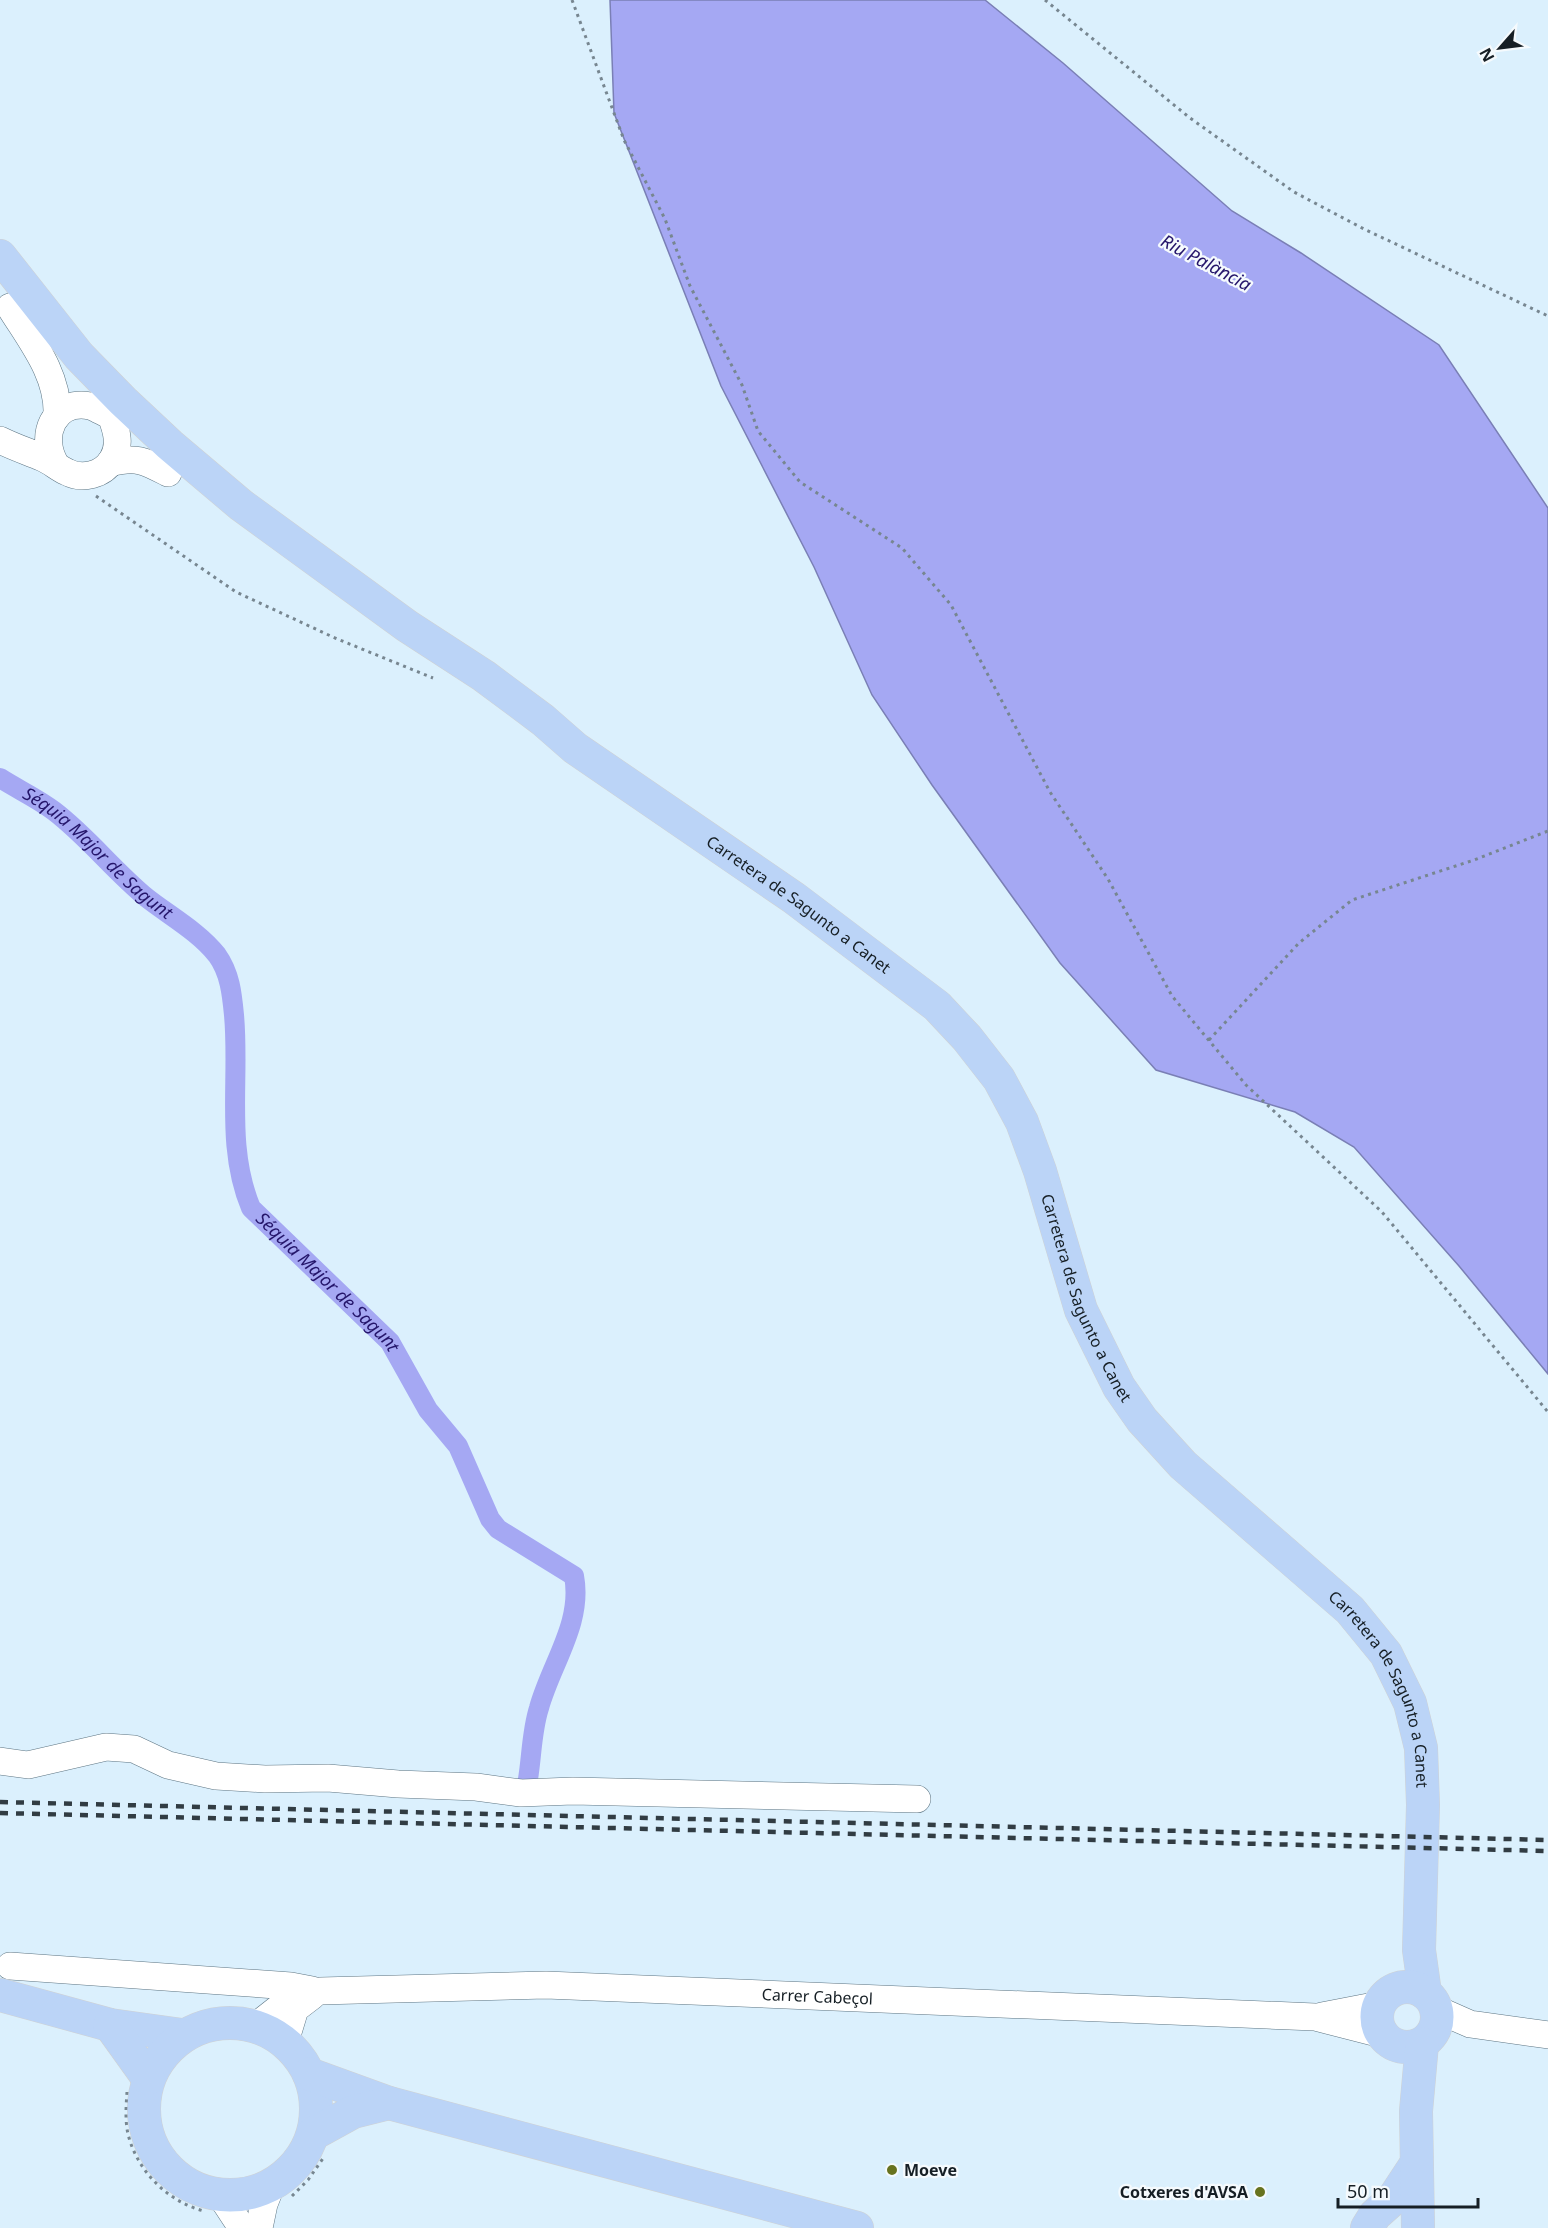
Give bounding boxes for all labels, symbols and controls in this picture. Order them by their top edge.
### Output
north arrow [1470,18,1530,78]
text: N [1474,44,1500,66]
water label: Riu Palància [1157,228,1256,296]
water label: Séquia Major de Sagunt [19,781,179,925]
street label: Carretera de Sagunto a Canet [702,830,896,978]
street label: Carretera de Sagunto a Canet [1036,1191,1137,1406]
water label: Séquia Major de Sagunt [251,1206,406,1356]
street label: Carretera de Sagunto a Canet [1324,1585,1433,1788]
street label: Carrer Cabeçol [761,1983,873,2010]
place label: Moeve [904,2159,957,2181]
marker: Moeve [885,2163,899,2177]
scale bar [1338,2171,1478,2209]
text: 50 m [1347,2179,1389,2203]
place label: Cotxeres d'AVSA [1120,2181,1249,2203]
marker: Cotxeres d'AVSA [1253,2185,1267,2199]

